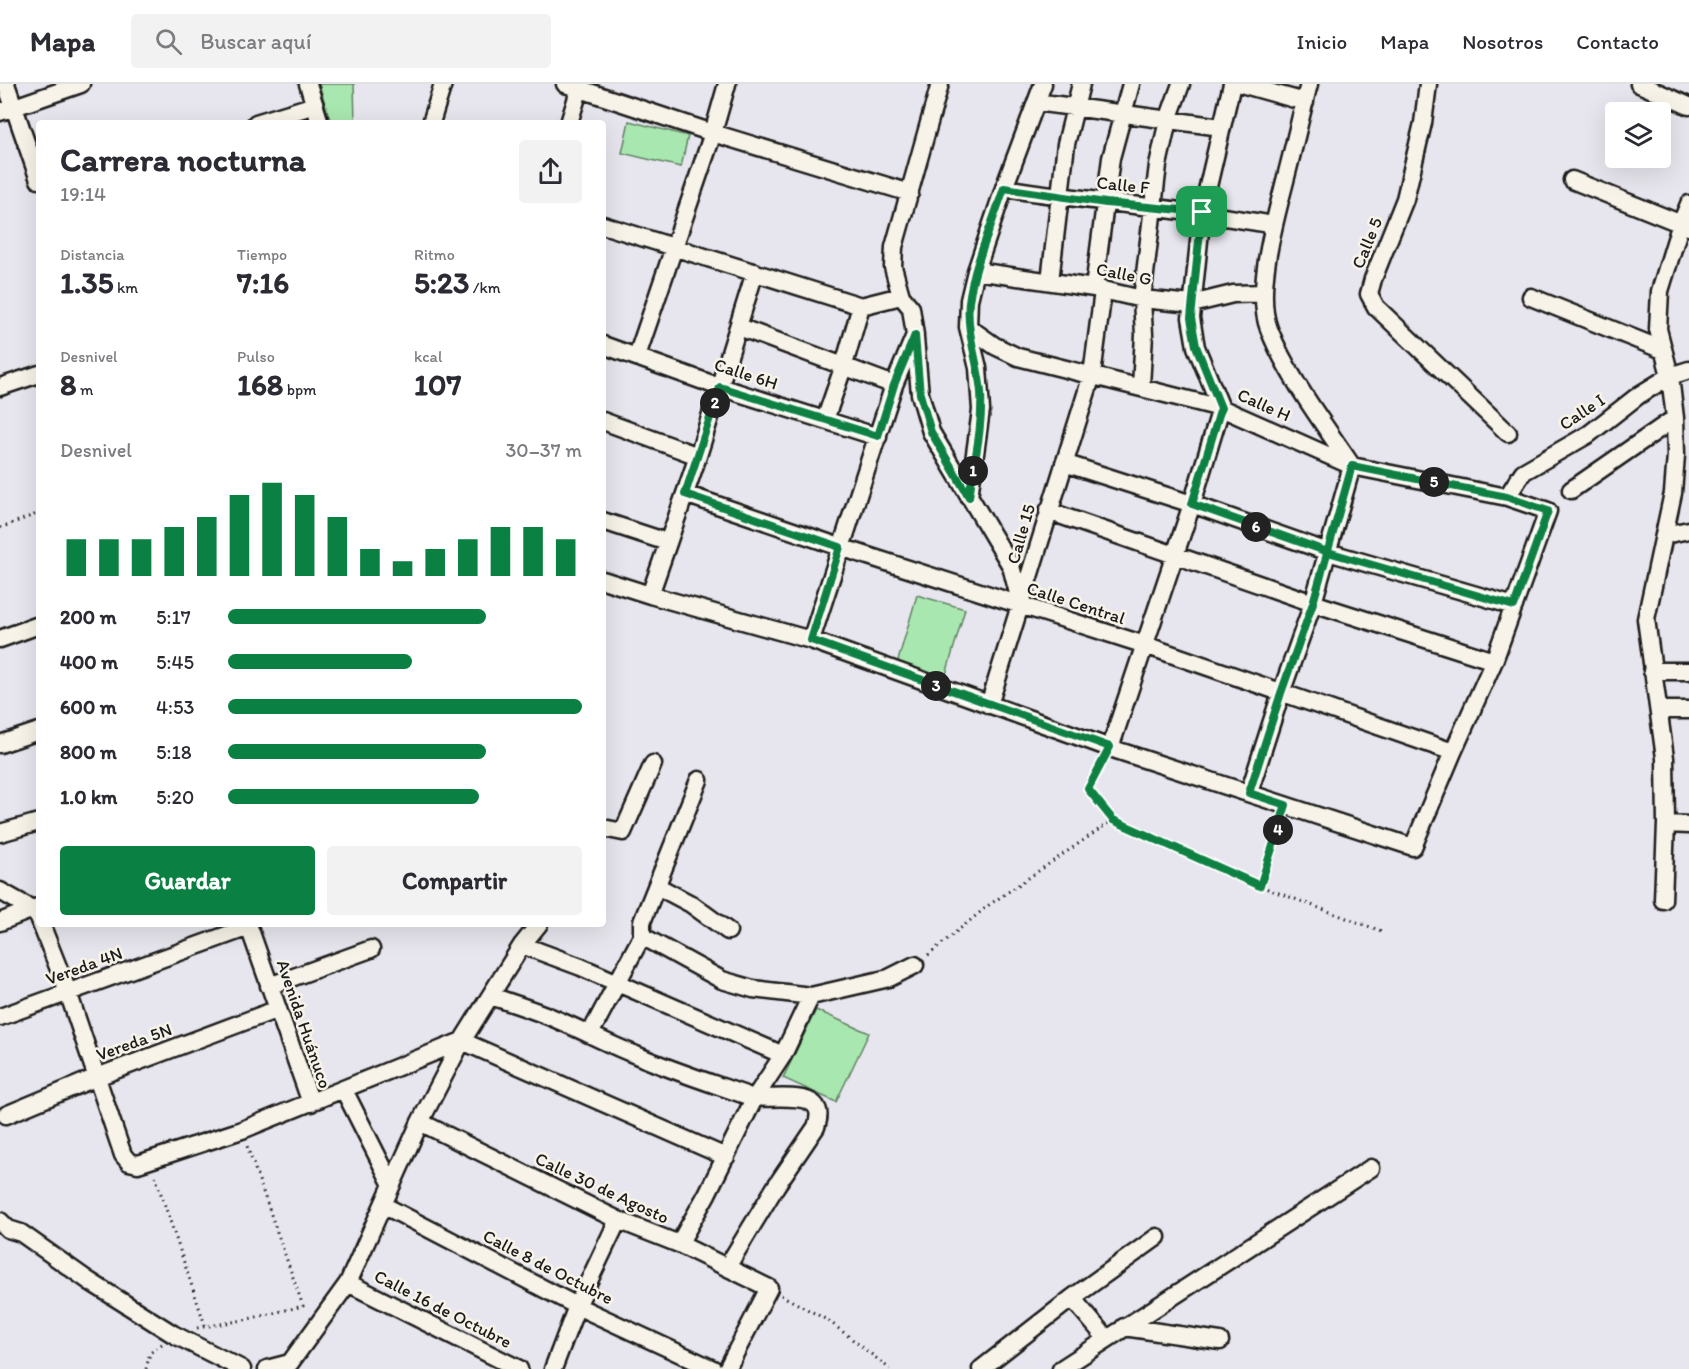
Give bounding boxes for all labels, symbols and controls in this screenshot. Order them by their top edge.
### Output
search box [131,14,551,68]
text: Mapa [30,24,95,58]
icon: search [152,25,185,58]
text: Buscar aquí [200,28,311,55]
text: Inicio [1297,29,1347,54]
text: Mapa [1380,29,1429,54]
text: Nosotros [1462,29,1543,54]
text: Contacto [1576,29,1659,54]
map controls [1605,102,1671,168]
button: layers [1605,102,1671,168]
text: Carrera nocturna [60,140,306,179]
button: share [519,140,582,203]
street label: Calle F [1095,171,1151,199]
text: 19:14 [60,182,106,206]
pin [1176,186,1227,237]
icon: arrive [1185,195,1218,228]
street label: Calle 5 [1347,214,1387,272]
text: Distancia [60,245,125,264]
text: Tiempo [237,245,287,264]
text: Ritmo [414,245,455,264]
street label: Calle G [1094,258,1154,290]
text: 1.35 [60,264,113,301]
text: 7:16 [237,264,289,301]
text: 5:23 [414,264,469,301]
text: km [113,278,138,297]
text: /km [469,278,501,297]
text: Desnivel [60,347,118,366]
text: Pulso [237,347,275,366]
text: kcal [414,347,442,366]
street label: Calle 6H [711,353,781,395]
text: 8 [60,366,76,403]
text: 168 [237,366,283,403]
text: 107 [414,366,461,403]
text: m [76,380,94,399]
text: bpm [283,380,317,399]
street label: Calle H [1234,384,1294,426]
pin: 2 [700,388,730,418]
street label: Calle I [1555,389,1609,435]
text: 2 [711,393,719,412]
text: Desnivel [60,438,132,462]
text: 30–37 m [505,438,582,462]
pin: 1 [958,456,988,486]
text: 1 [969,461,977,480]
pin: 5 [1419,467,1449,497]
text: 5 [1430,472,1438,491]
street label: Calle 15 [1002,501,1040,567]
pin: 6 [1241,512,1271,542]
text: 6 [1252,517,1260,536]
street label: Calle Central [1024,577,1128,629]
text: 200 m [60,605,116,629]
text: 5:17 [156,605,191,629]
text: 400 m [60,650,118,674]
text: 5:45 [156,650,194,674]
pin: 3 [921,671,951,701]
text: 3 [932,676,940,695]
text: 600 m [60,695,117,719]
text: 4:53 [156,695,194,719]
text: 800 m [60,740,117,764]
text: 5:18 [156,740,192,764]
text: 1.0 km [60,785,117,809]
text: 5:20 [156,785,194,809]
pin: 4 [1263,815,1293,845]
text: 4 [1273,820,1283,839]
button: Guardar [60,846,315,915]
button: Compartir [327,846,582,915]
street label: Vereda 4N [43,942,125,990]
street label: Avenida Huánuco [272,957,336,1091]
street label: Vereda 5N [93,1018,175,1066]
street label: Calle 30 de Agosto [532,1147,672,1229]
street label: Calle 8 de Octubre [479,1225,617,1309]
street label: Calle 16 de Octubre [371,1265,515,1353]

